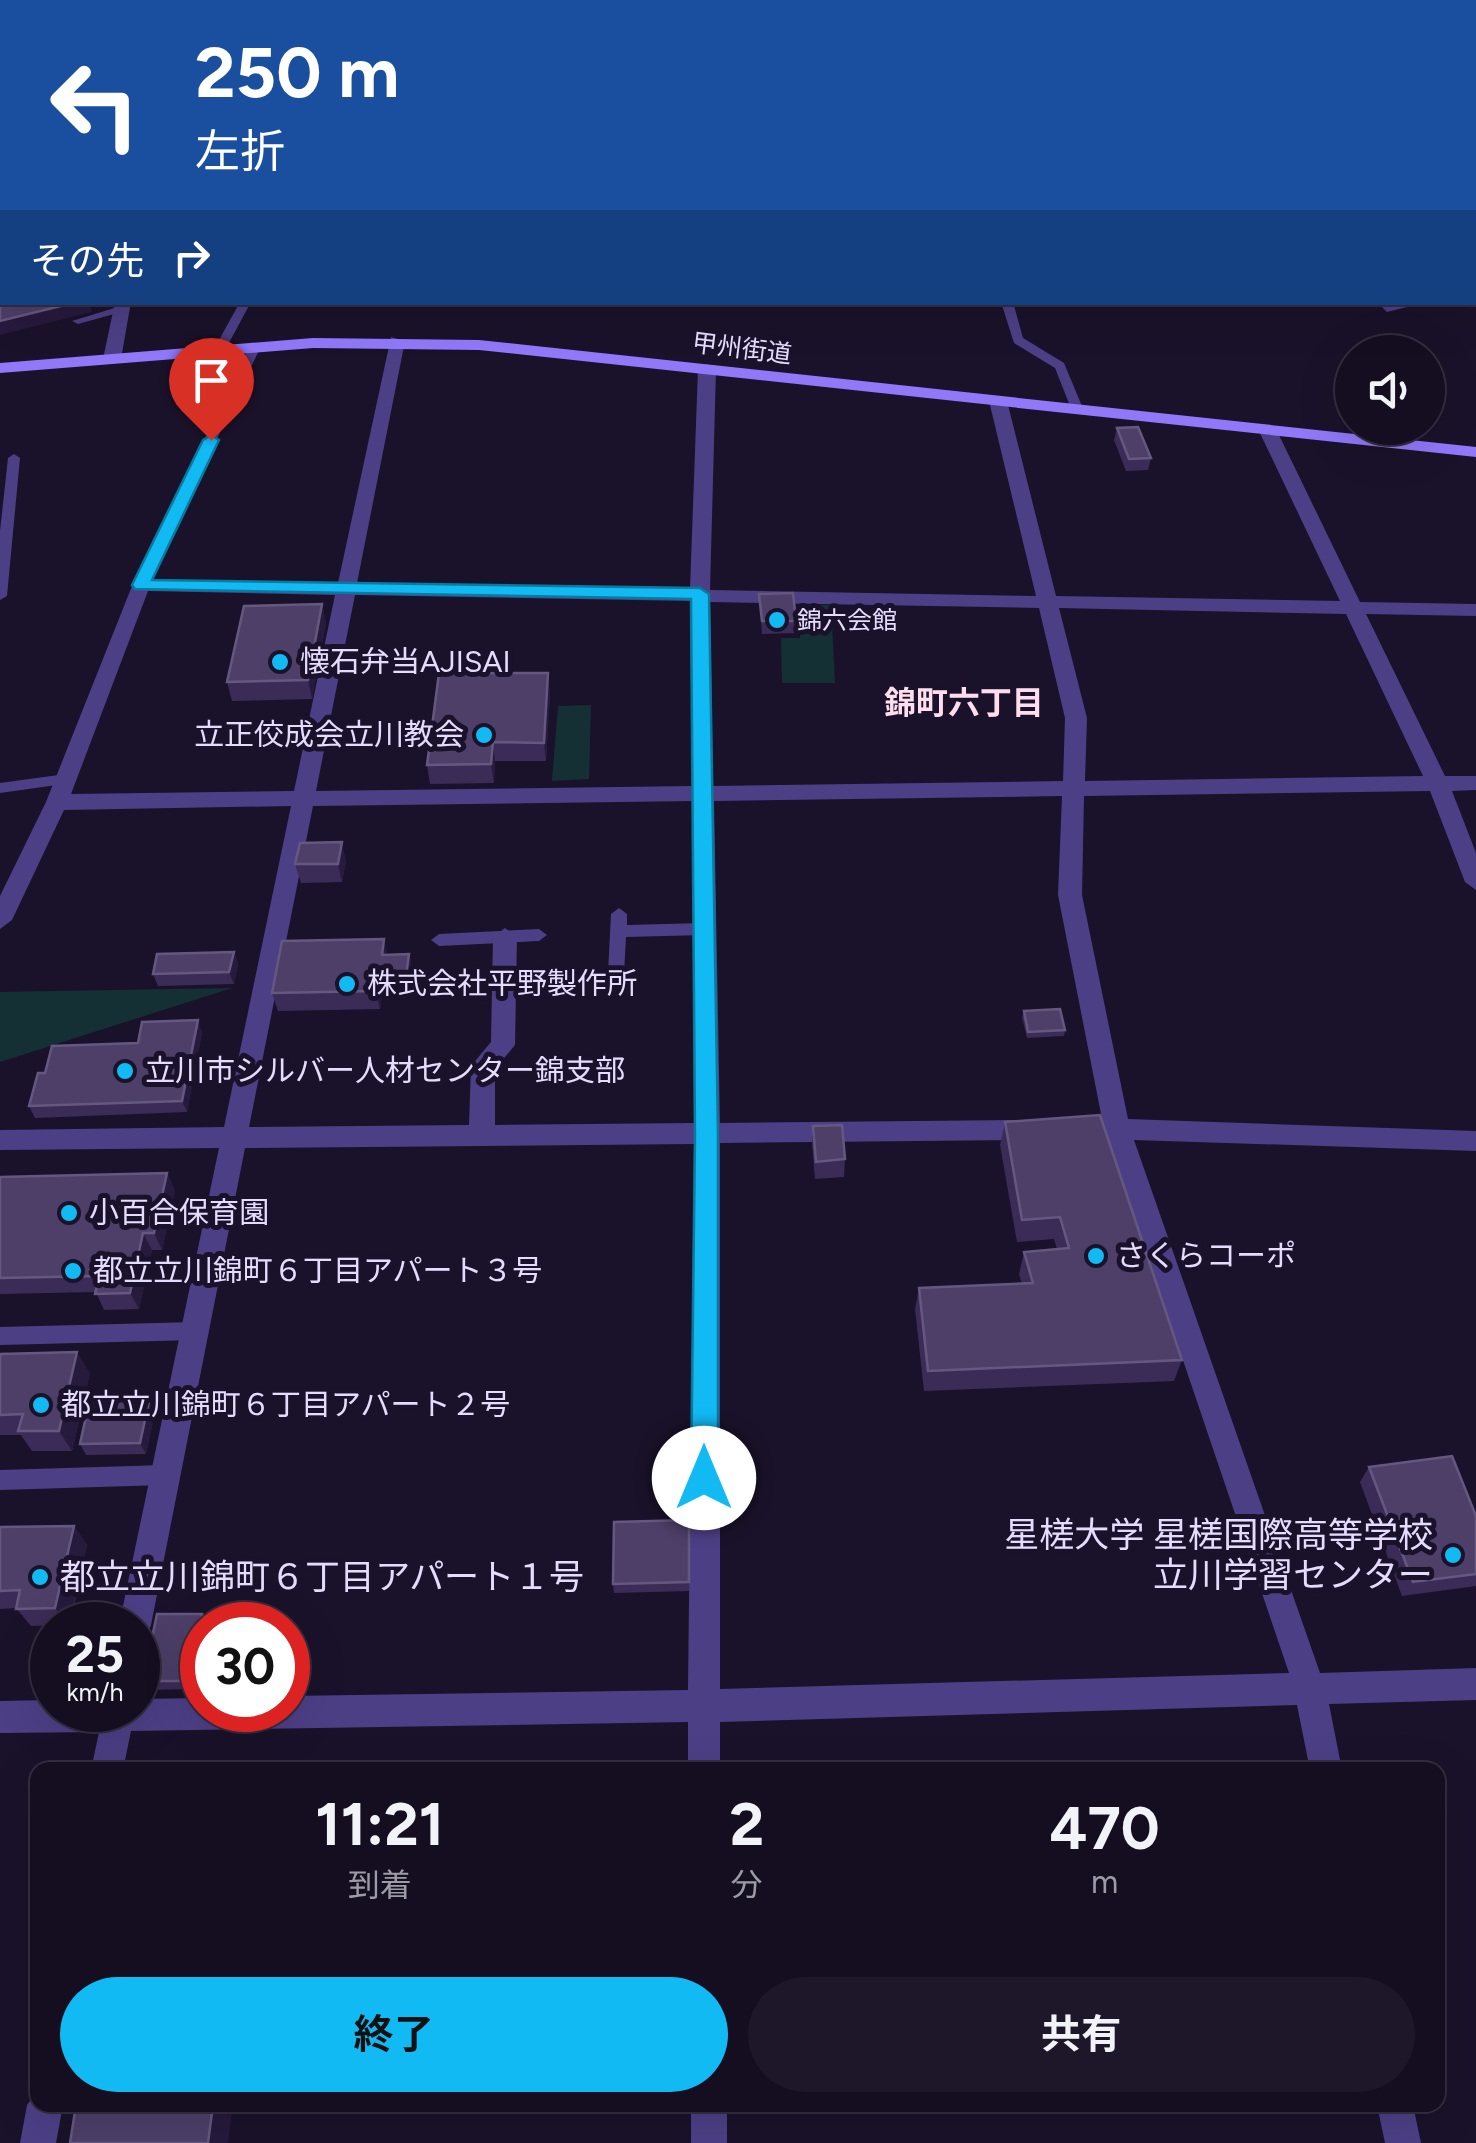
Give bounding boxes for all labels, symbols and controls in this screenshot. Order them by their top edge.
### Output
text: 250 m [195,30,399,115]
icon: left [30,40,160,170]
text: 左折 [195,124,285,178]
icon: right [164,230,219,285]
text: その先 [30,238,144,284]
street label: 甲州街道 [691,327,793,369]
map controls [1335,335,1445,445]
button: sound [1335,335,1445,445]
pin [169,338,254,441]
icon: arrive [184,353,239,408]
place label: 錦六会館 [797,605,897,635]
marker: 錦六会館 [766,609,788,631]
place label: 懐石弁当AJISAI [300,643,511,680]
marker: 懐石弁当AJISAI [269,651,291,673]
district label: 錦町六丁目 [884,684,1044,722]
place label: 立正佼成会立川教会 [194,716,464,753]
marker: 立正佼成会立川教会 [473,724,495,746]
place label: 株式会社平野製作所 [367,965,637,1002]
marker: 株式会社平野製作所 [336,973,358,995]
place label: 立川市シルバー人材センター錦支部 [145,1052,625,1089]
marker: 立川市シルバー人材センター錦支部 [114,1060,136,1082]
place label: 小百合保育園 [89,1194,269,1231]
marker: 小百合保育園 [58,1202,80,1224]
place label: さくらコーポ [1116,1237,1296,1274]
marker: さくらコーポ [1085,1245,1107,1267]
place label: 都立立川錦町６丁目アパート３号 [93,1252,542,1289]
marker: 都立立川錦町６丁目アパート３号 [62,1260,84,1282]
place label: 都立立川錦町６丁目アパート２号 [61,1386,510,1423]
marker: 都立立川錦町６丁目アパート２号 [30,1394,52,1416]
position arrow [652,1426,756,1530]
place label: 星槎大学 星槎国際高等学校 立川学習センター [1004,1514,1433,1596]
marker: 星槎大学 星槎国際高等学校 立川学習センター [1442,1544,1464,1566]
place label: 都立立川錦町６丁目アパート１号 [60,1556,584,1598]
marker: 都立立川錦町６丁目アパート１号 [29,1566,51,1588]
speed limit sign: 30 [180,1602,310,1732]
text: 25 [66,1624,124,1685]
text: km/h [66,1677,124,1707]
text: 11:21 [315,1788,444,1860]
text: 2 [729,1788,764,1860]
text: 470 [1049,1792,1160,1864]
text: m [1091,1863,1118,1901]
text: 到着 [348,1866,412,1904]
text: 分 [731,1866,763,1904]
button: 終了 [60,1977,728,2092]
button: 共有 [748,1977,1415,2092]

